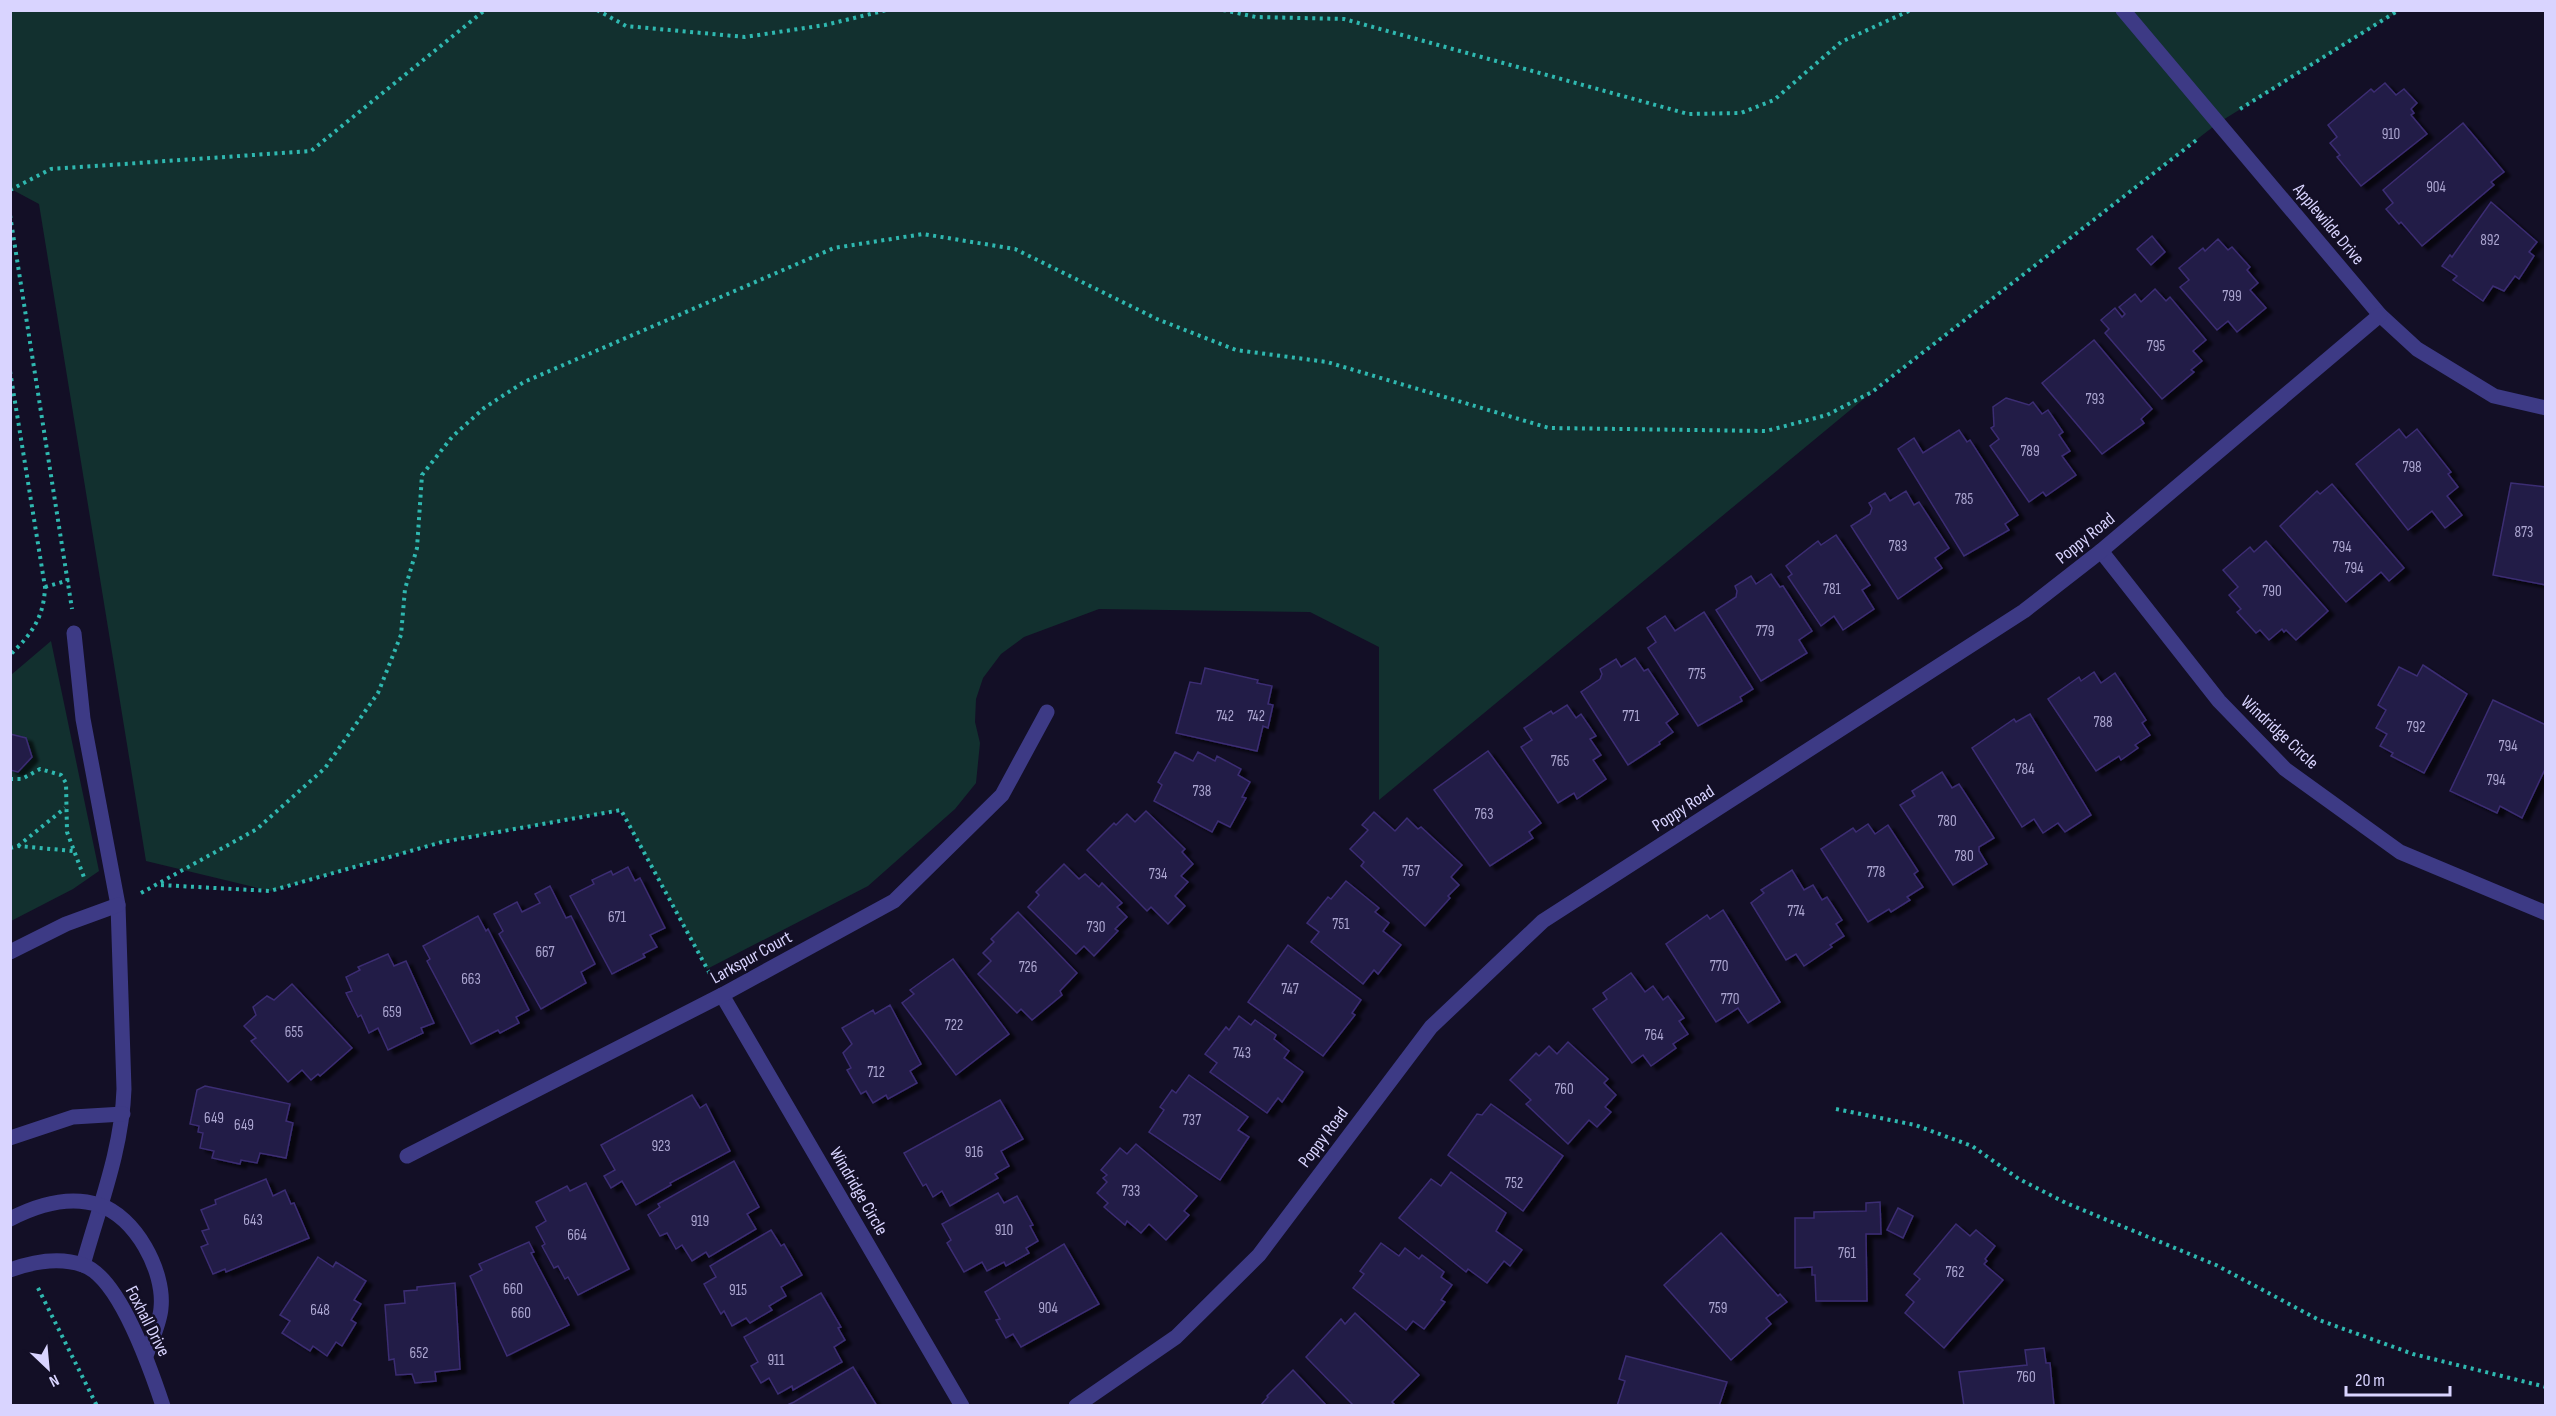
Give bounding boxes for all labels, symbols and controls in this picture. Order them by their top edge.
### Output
house number: 910 [2382,125,2400,144]
house number: 904 [2426,178,2446,197]
street label: Applewilde Drive [2288,179,2369,269]
house number: 892 [2480,231,2500,250]
house number: 799 [2222,287,2242,306]
house number: 795 [2147,337,2165,356]
house number: 793 [2086,390,2104,409]
house number: 789 [2020,442,2040,461]
house number: 798 [2402,458,2422,477]
house number: 785 [1955,490,1973,509]
street label: Poppy Road [2052,508,2119,568]
house number: 873 [2515,523,2533,542]
house number: 783 [1889,537,1907,556]
house number: 794 [2333,538,2351,557]
house number: 794 [2345,559,2363,578]
house number: 781 [1823,580,1842,599]
house number: 790 [2262,582,2282,601]
house number: 779 [1756,622,1774,641]
house number: 775 [1688,665,1706,684]
street label: Windridge Circle [2237,691,2323,774]
house number: 742 [1216,707,1234,726]
house number: 742 [1247,707,1265,726]
house number: 771 [1622,707,1640,726]
house number: 788 [2093,713,2113,732]
house number: 792 [2407,718,2425,737]
house number: 794 [2499,737,2517,756]
house number: 765 [1551,752,1569,771]
house number: 784 [2015,760,2035,779]
house number: 794 [2487,771,2505,790]
street label: Poppy Road [1648,781,1718,836]
house number: 738 [1193,782,1211,801]
house number: 763 [1475,805,1493,824]
house number: 780 [1937,812,1957,831]
house number: 780 [1954,847,1974,866]
house number: 757 [1402,862,1420,881]
house number: 778 [1867,863,1885,882]
house number: 734 [1149,865,1167,884]
house number: 774 [1787,902,1805,921]
house number: 671 [608,908,627,927]
house number: 751 [1332,915,1350,934]
house number: 730 [1087,918,1106,937]
street label: Larkspur Court [707,926,796,988]
house number: 667 [535,943,555,962]
house number: 770 [1710,957,1728,976]
house number: 726 [1019,958,1037,977]
house number: 663 [461,970,481,989]
house number: 747 [1281,980,1299,999]
house number: 770 [1721,990,1739,1009]
house number: 659 [382,1003,402,1022]
house number: 722 [945,1016,963,1035]
house number: 655 [285,1023,303,1042]
house number: 764 [1644,1026,1664,1045]
house number: 743 [1233,1044,1251,1063]
house number: 712 [867,1063,885,1082]
house number: 760 [1554,1080,1574,1099]
street label: Poppy Road [1294,1103,1353,1171]
house number: 649 [204,1109,224,1128]
house number: 737 [1183,1111,1201,1130]
house number: 649 [234,1116,254,1135]
house number: 923 [651,1137,671,1156]
street label: Windridge Circle [825,1143,892,1239]
house number: 916 [965,1143,983,1162]
house number: 752 [1505,1174,1523,1193]
house number: 733 [1122,1182,1140,1201]
house number: 643 [243,1211,263,1230]
house number: 919 [691,1212,709,1231]
house number: 910 [995,1221,1013,1240]
house number: 664 [567,1226,587,1245]
house number: 761 [1838,1244,1857,1263]
house number: 762 [1946,1263,1964,1282]
house number: 660 [503,1280,523,1299]
house number: 915 [729,1281,747,1300]
street label: Foxhall Drive [121,1282,174,1360]
house number: 904 [1038,1299,1058,1318]
house number: 759 [1709,1299,1727,1318]
house number: 648 [310,1301,330,1320]
house number: 660 [511,1304,531,1323]
north arrow [18,1338,78,1398]
house number: 652 [410,1344,428,1363]
house number: 911 [767,1351,785,1370]
scale bar [2346,1359,2450,1397]
house number: 760 [2016,1368,2036,1387]
text: N [46,1370,62,1391]
text: 20 m [2355,1370,2385,1391]

